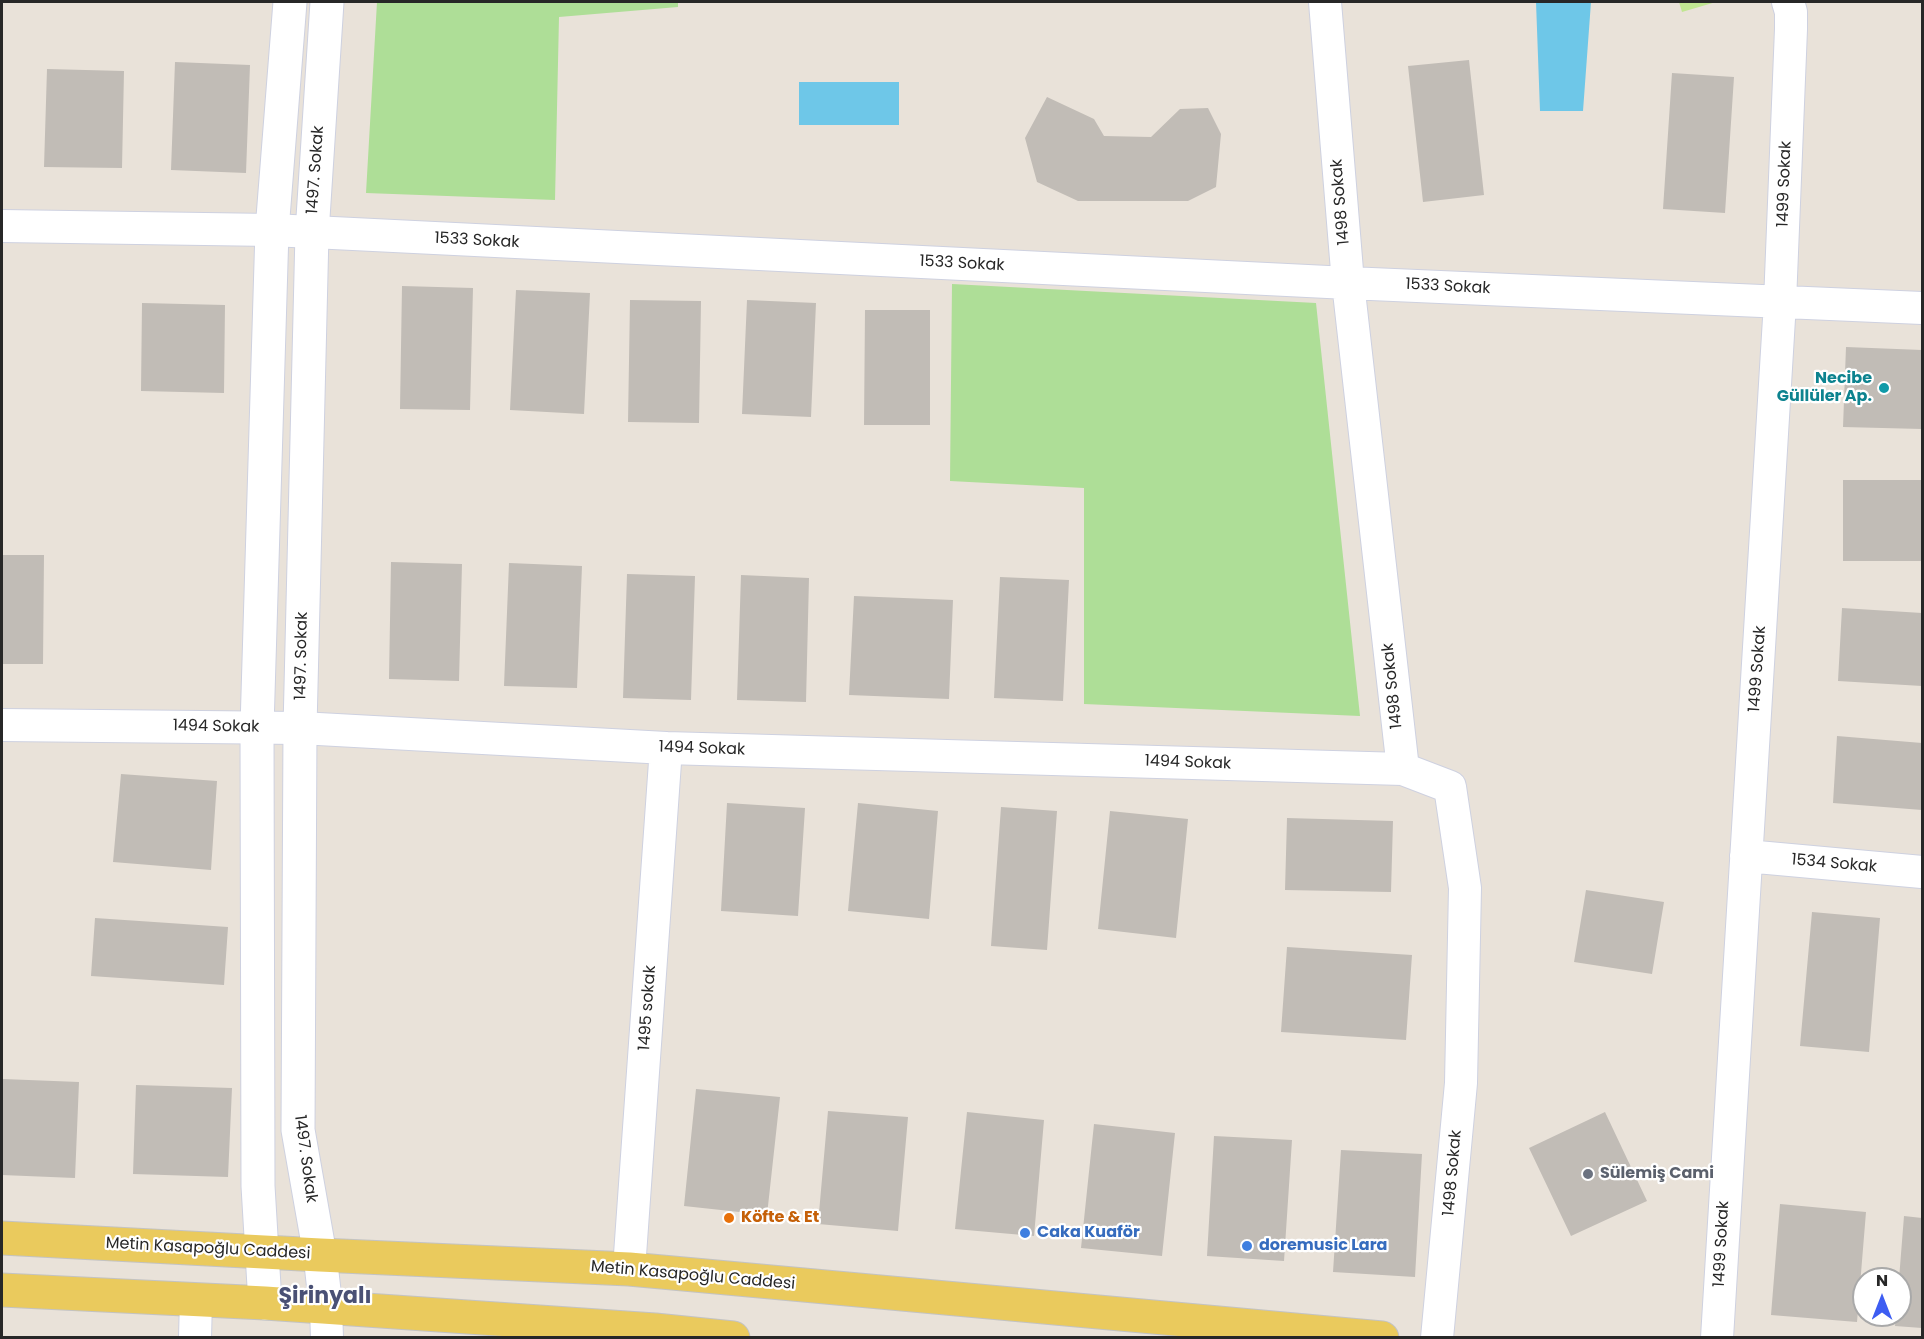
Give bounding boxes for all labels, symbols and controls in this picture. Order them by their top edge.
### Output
street label: 1497. Sokak [303,125,329,215]
street label: 1499 Sokak [1774,140,1796,228]
street label: 1498 Sokak [1328,158,1354,246]
street label: 1533 Sokak [434,229,520,253]
street label: 1533 Sokak [919,252,1005,276]
street label: 1533 Sokak [1405,275,1491,299]
place label: Necibe Güllüler Ap. [1777,369,1872,407]
marker: Necibe Güllüler Ap. [1877,381,1891,395]
street label: 1497. Sokak [292,612,312,700]
street label: 1499 Sokak [1745,625,1771,713]
street label: 1498 Sokak [1379,642,1407,730]
street label: 1494 Sokak [173,717,259,737]
street label: 1494 Sokak [658,738,746,760]
street label: 1494 Sokak [1144,752,1232,774]
street label: 1534 Sokak [1790,851,1878,877]
street label: 1495 sokak [635,965,661,1051]
street label: 1497. Sokak [289,1114,321,1204]
street label: 1498 Sokak [1440,1129,1466,1217]
place label: Sülemiş Cami [1600,1164,1714,1184]
marker: Sülemiş Cami [1581,1167,1595,1181]
street label: 1499 Sokak [1710,1200,1734,1288]
place label: Köfte & Et [741,1208,819,1228]
marker: Köfte & Et [722,1211,736,1225]
place label: Caka Kuaför [1037,1223,1140,1243]
marker: Caka Kuaför [1018,1226,1032,1240]
street label: Metin Kasapoğlu Caddesi [105,1234,311,1264]
place label: doremusic Lara [1259,1236,1387,1256]
marker: doremusic Lara [1240,1239,1254,1253]
street label: Metin Kasapoğlu Caddesi [590,1258,796,1294]
north arrow [1852,1267,1912,1327]
text: N [1876,1269,1888,1292]
district label: Şirinyalı [278,1284,372,1310]

